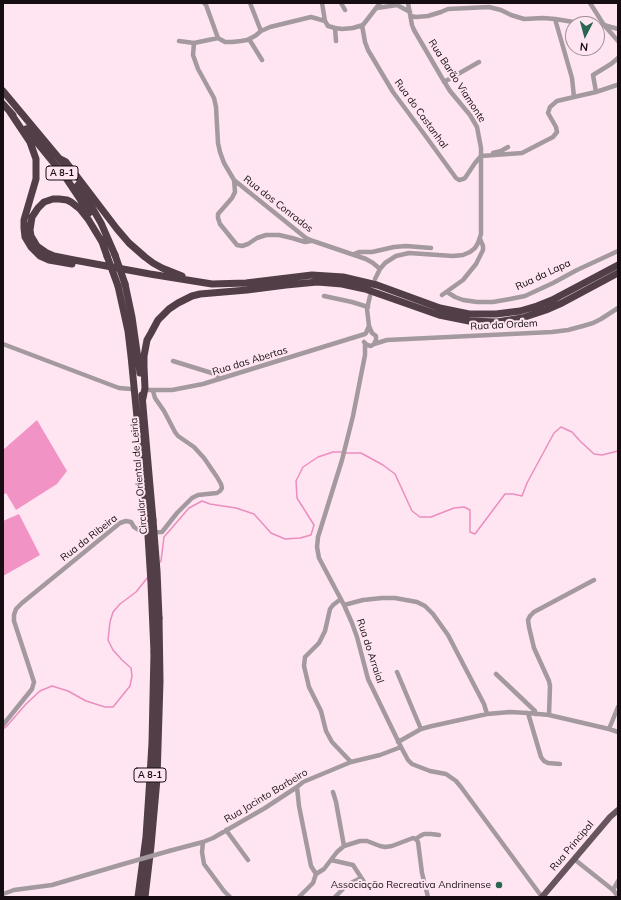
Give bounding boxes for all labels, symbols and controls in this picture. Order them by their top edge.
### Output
north arrow [565,16,605,56]
street label: Rua Barão Viamonte [426,37,488,125]
text: N [579,40,589,54]
street label: Rua do Castanhal [392,77,450,151]
road number: A 8-1 [46,166,78,180]
street label: Rua dos Conrados [241,173,315,235]
street label: Rua da Lapa [514,257,572,293]
street label: Rua da Ordem [470,317,538,333]
street label: Rua das Abertas [211,344,289,378]
street label: Circular Oriental de Leiria [128,417,150,535]
street label: Rua da Ribeira [58,512,120,564]
street label: Rua do Arraial [354,617,386,685]
street label: Rua Jacinto Barbeiro [222,766,310,826]
road number: A 8-1 [134,768,166,782]
street label: Rua Principal [548,819,596,873]
place label: Associação Recreativa Andrinense [331,879,491,891]
marker: Associação Recreativa Andrinense [494,880,504,890]

